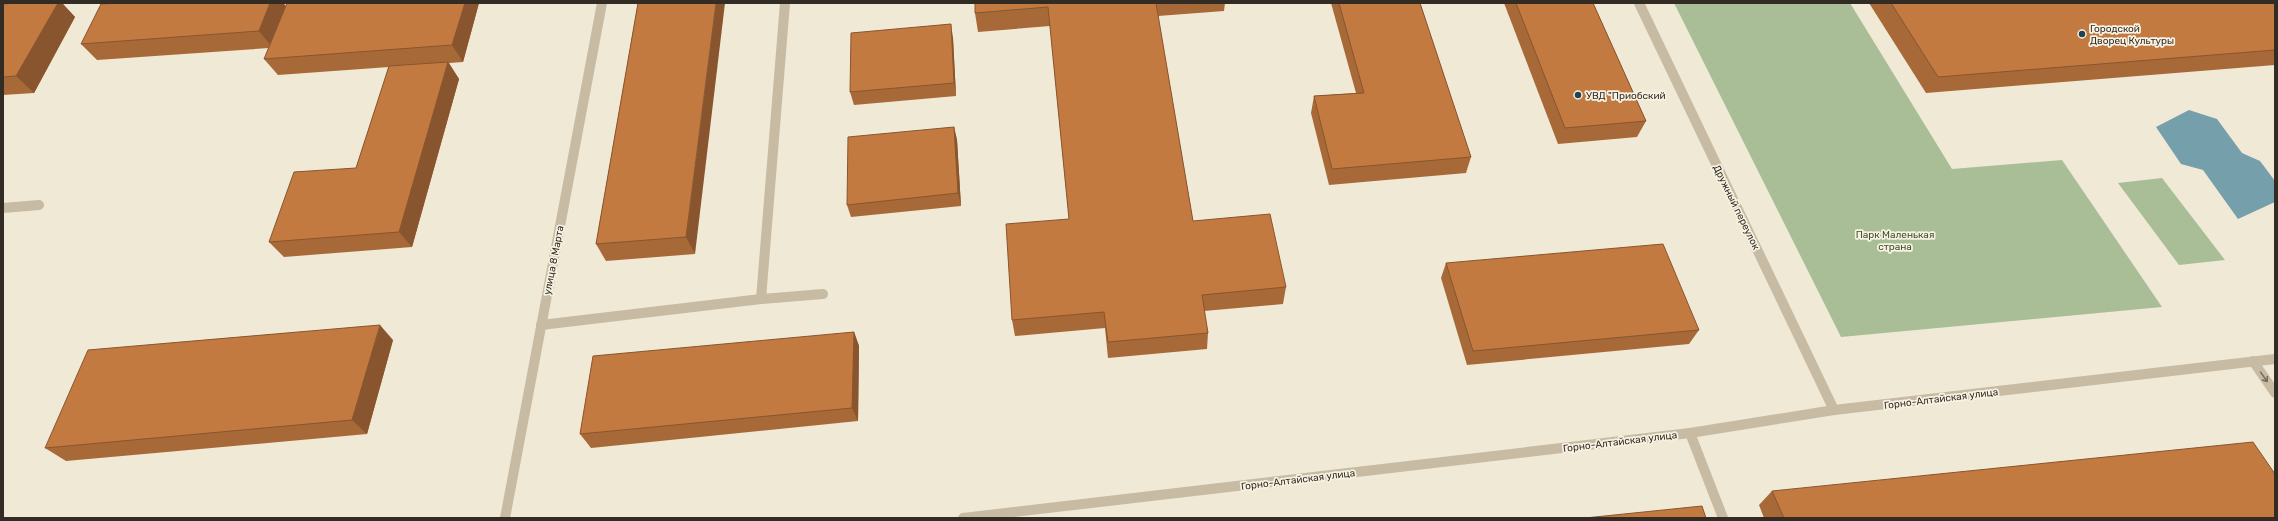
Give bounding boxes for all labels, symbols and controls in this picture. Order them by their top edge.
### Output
place label: Городской Дворец Культуры [2090,23,2174,47]
marker: Городской Дворец Культуры [2077,29,2087,39]
marker: УВД "Приобский [1573,90,1583,100]
place label: УВД "Приобский [1586,90,1666,102]
street label: Дружный переулок [1710,163,1762,252]
street label: улица 8 Марта [541,225,567,296]
park label: Парк Маленькая страна [1856,229,1934,253]
one-way arrow [2260,371,2268,382]
street label: Горно-Алтайская улица [1883,386,1999,412]
street label: Горно-Алтайская улица [1562,429,1678,455]
street label: Горно-Алтайская улица [1240,467,1356,493]

